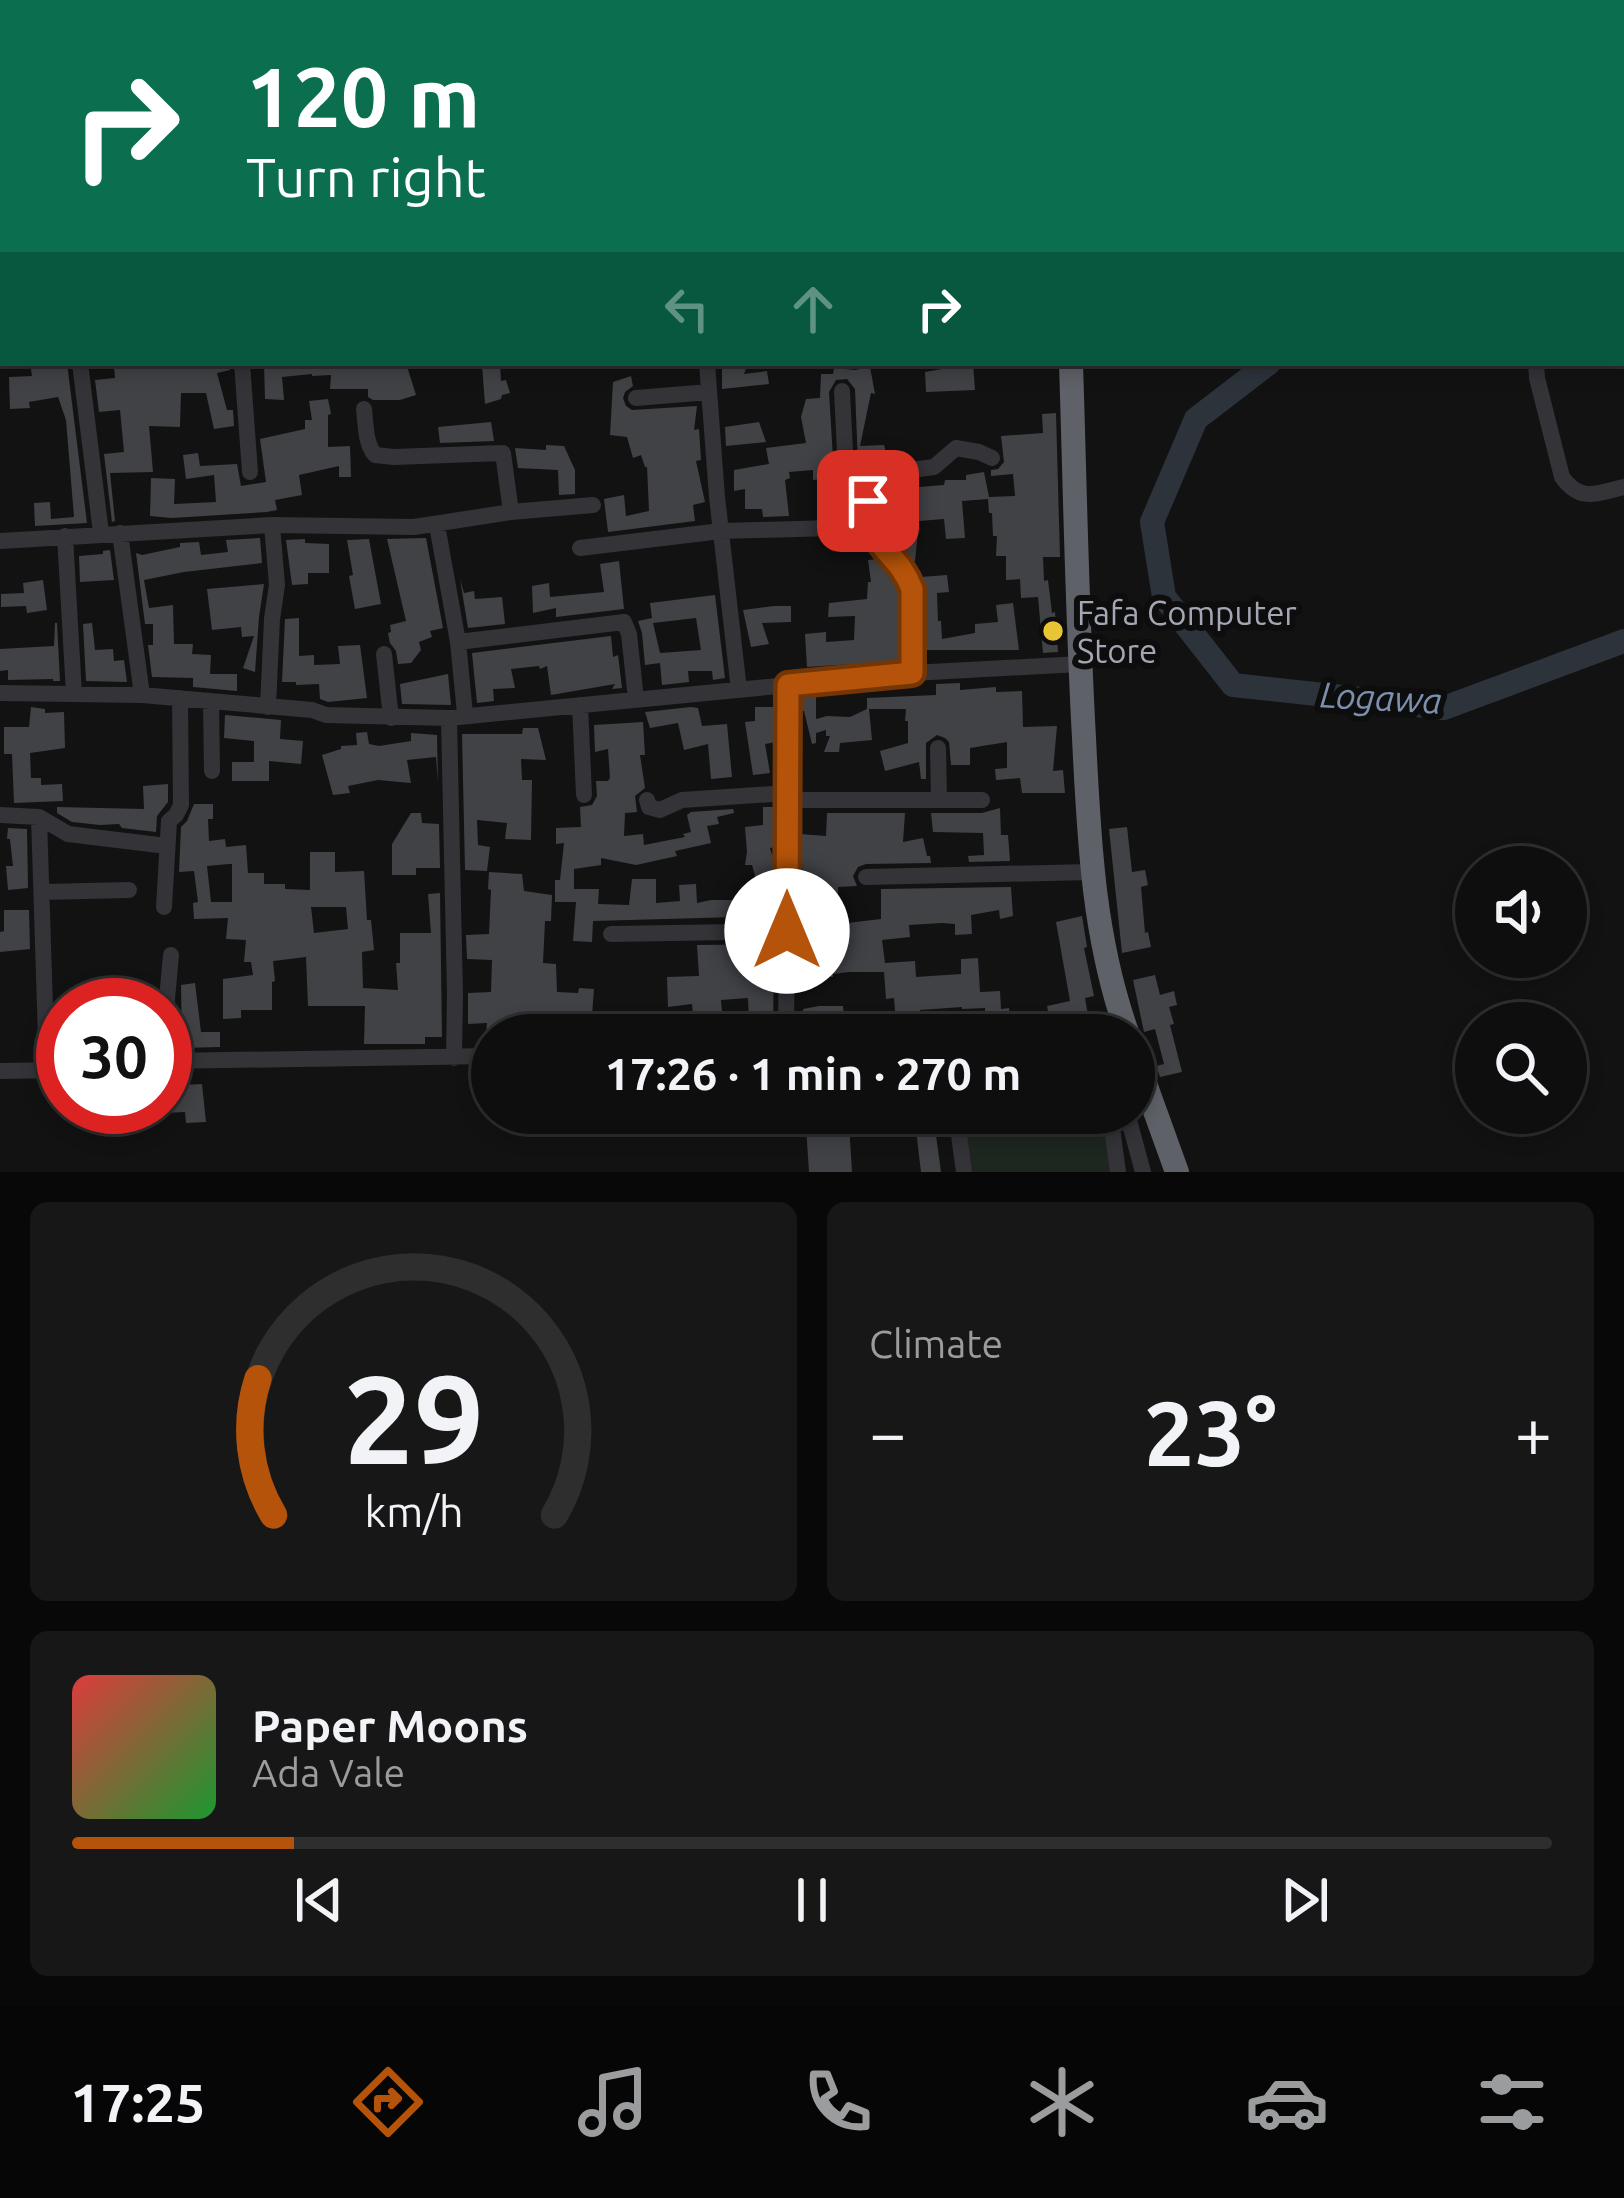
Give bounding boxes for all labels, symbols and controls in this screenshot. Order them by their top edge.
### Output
icon: right [48,48,204,204]
text: 120 m [246,49,480,143]
text: Turn right [246,147,486,207]
icon: left [654,276,720,342]
icon: ahead [780,276,846,342]
icon: right [906,276,972,342]
pin [817,450,919,552]
icon: arrive [835,468,901,534]
place label: Fafa Computer Store [1077,594,1297,669]
marker: Fafa Computer Store [1040,618,1066,644]
water label: Logawa [1319,673,1443,721]
map controls [1455,846,1587,1134]
button: sound [1455,846,1587,978]
position arrow [724,868,850,994]
speed limit sign: 30 [36,978,192,1134]
button: search [1455,1002,1587,1134]
text: 17:26 · 1 min · 270 m [605,1048,1021,1099]
text: Climate [869,1322,1003,1365]
text: 29 [343,1348,484,1488]
text: 23° [1144,1382,1277,1483]
text: − [869,1395,906,1469]
text: + [1515,1395,1552,1469]
text: km/h [364,1486,463,1534]
text: Paper Moons [252,1700,528,1751]
text: Ada Vale [252,1751,405,1794]
icon: previous [286,1867,352,1933]
icon: pause [779,1867,845,1933]
icon: next [1272,1867,1338,1933]
icon: directions [346,2060,430,2144]
icon: music [571,2060,655,2144]
icon: phone [796,2060,880,2144]
icon: climate [1020,2060,1104,2144]
icon: car [1245,2060,1329,2144]
icon: filters [1470,2060,1554,2144]
text: 17:25 [70,2072,205,2132]

